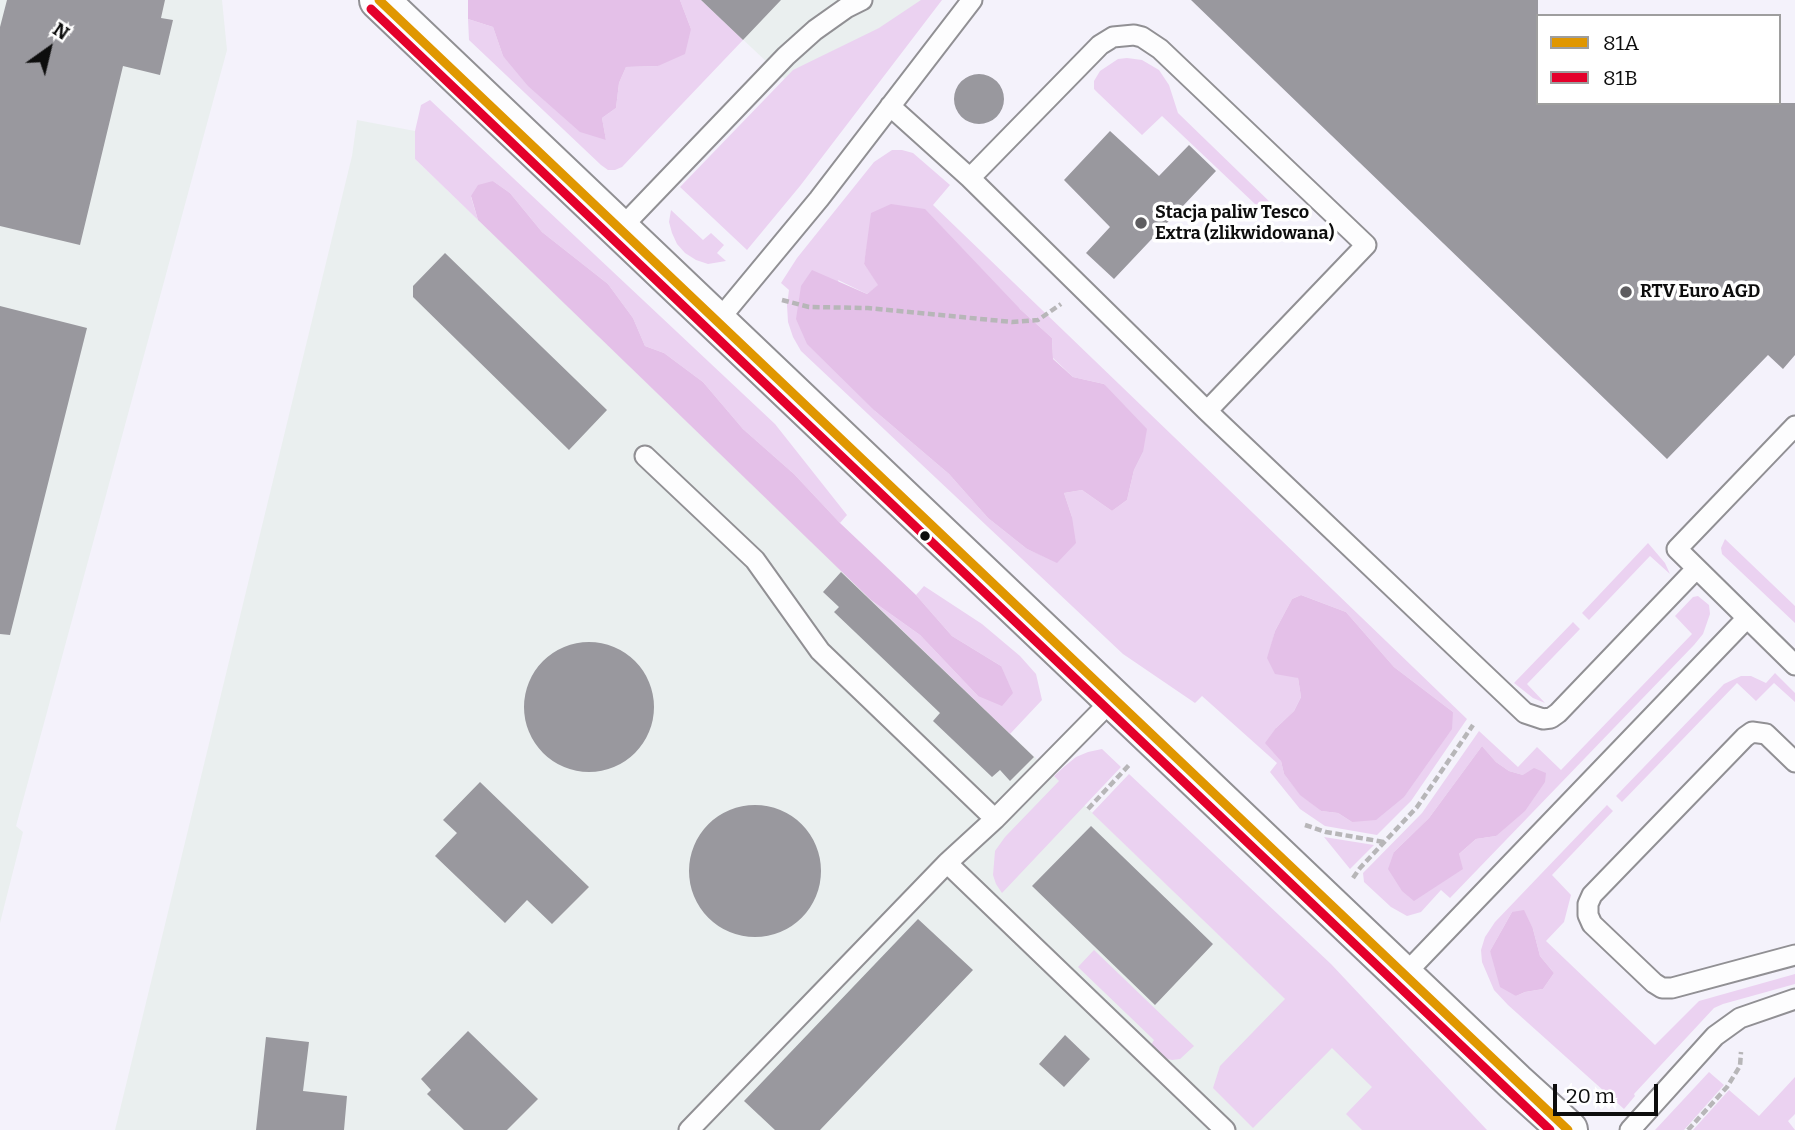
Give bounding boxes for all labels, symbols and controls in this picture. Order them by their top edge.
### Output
north arrow [14,14,84,84]
legend [1536,14,1781,105]
text: N [49,18,74,45]
text: 81A [1603,30,1639,56]
text: 81B [1603,65,1638,91]
place label: Stacja paliw Tesco Extra (zlikwidowana) [1155,202,1334,244]
marker: Stacja paliw Tesco Extra (zlikwidowana) [1133,215,1149,231]
place label: RTV Euro AGD [1640,281,1760,303]
marker: RTV Euro AGD [1618,284,1634,300]
unlabelled marker [918,529,932,543]
scale bar [1557,1070,1662,1114]
text: 20 m [1566,1083,1615,1109]

